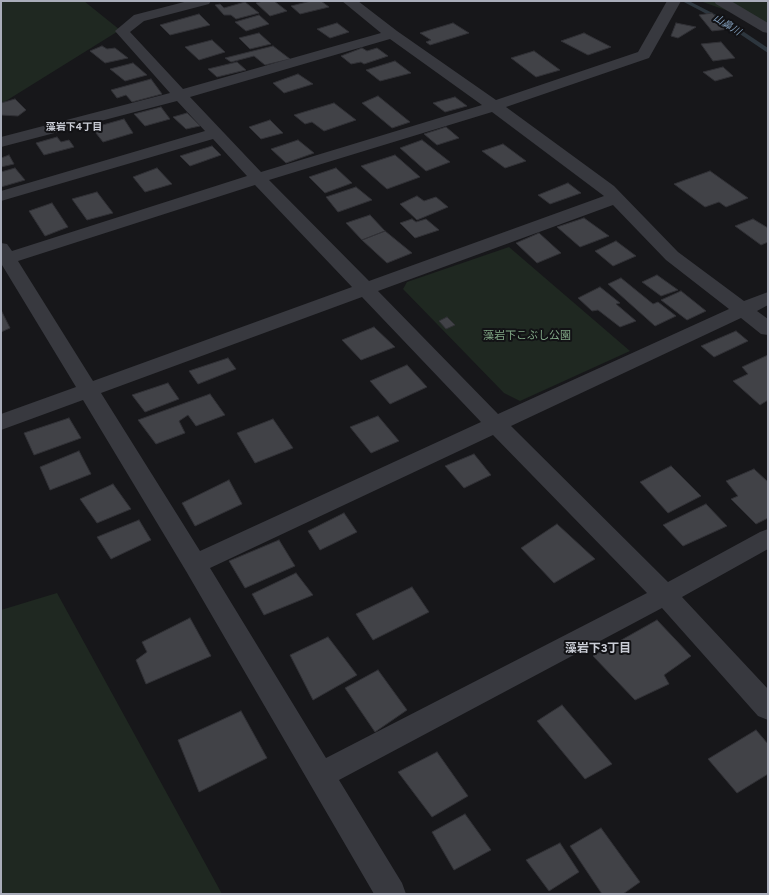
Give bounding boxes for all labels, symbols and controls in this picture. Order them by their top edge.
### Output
water label: 山鼻川 [711,12,743,38]
district label: 藻岩下4丁目 [46,121,102,133]
park label: 藻岩下こぶし公園 [483,329,571,343]
district label: 藻岩下3丁目 [565,641,631,655]

